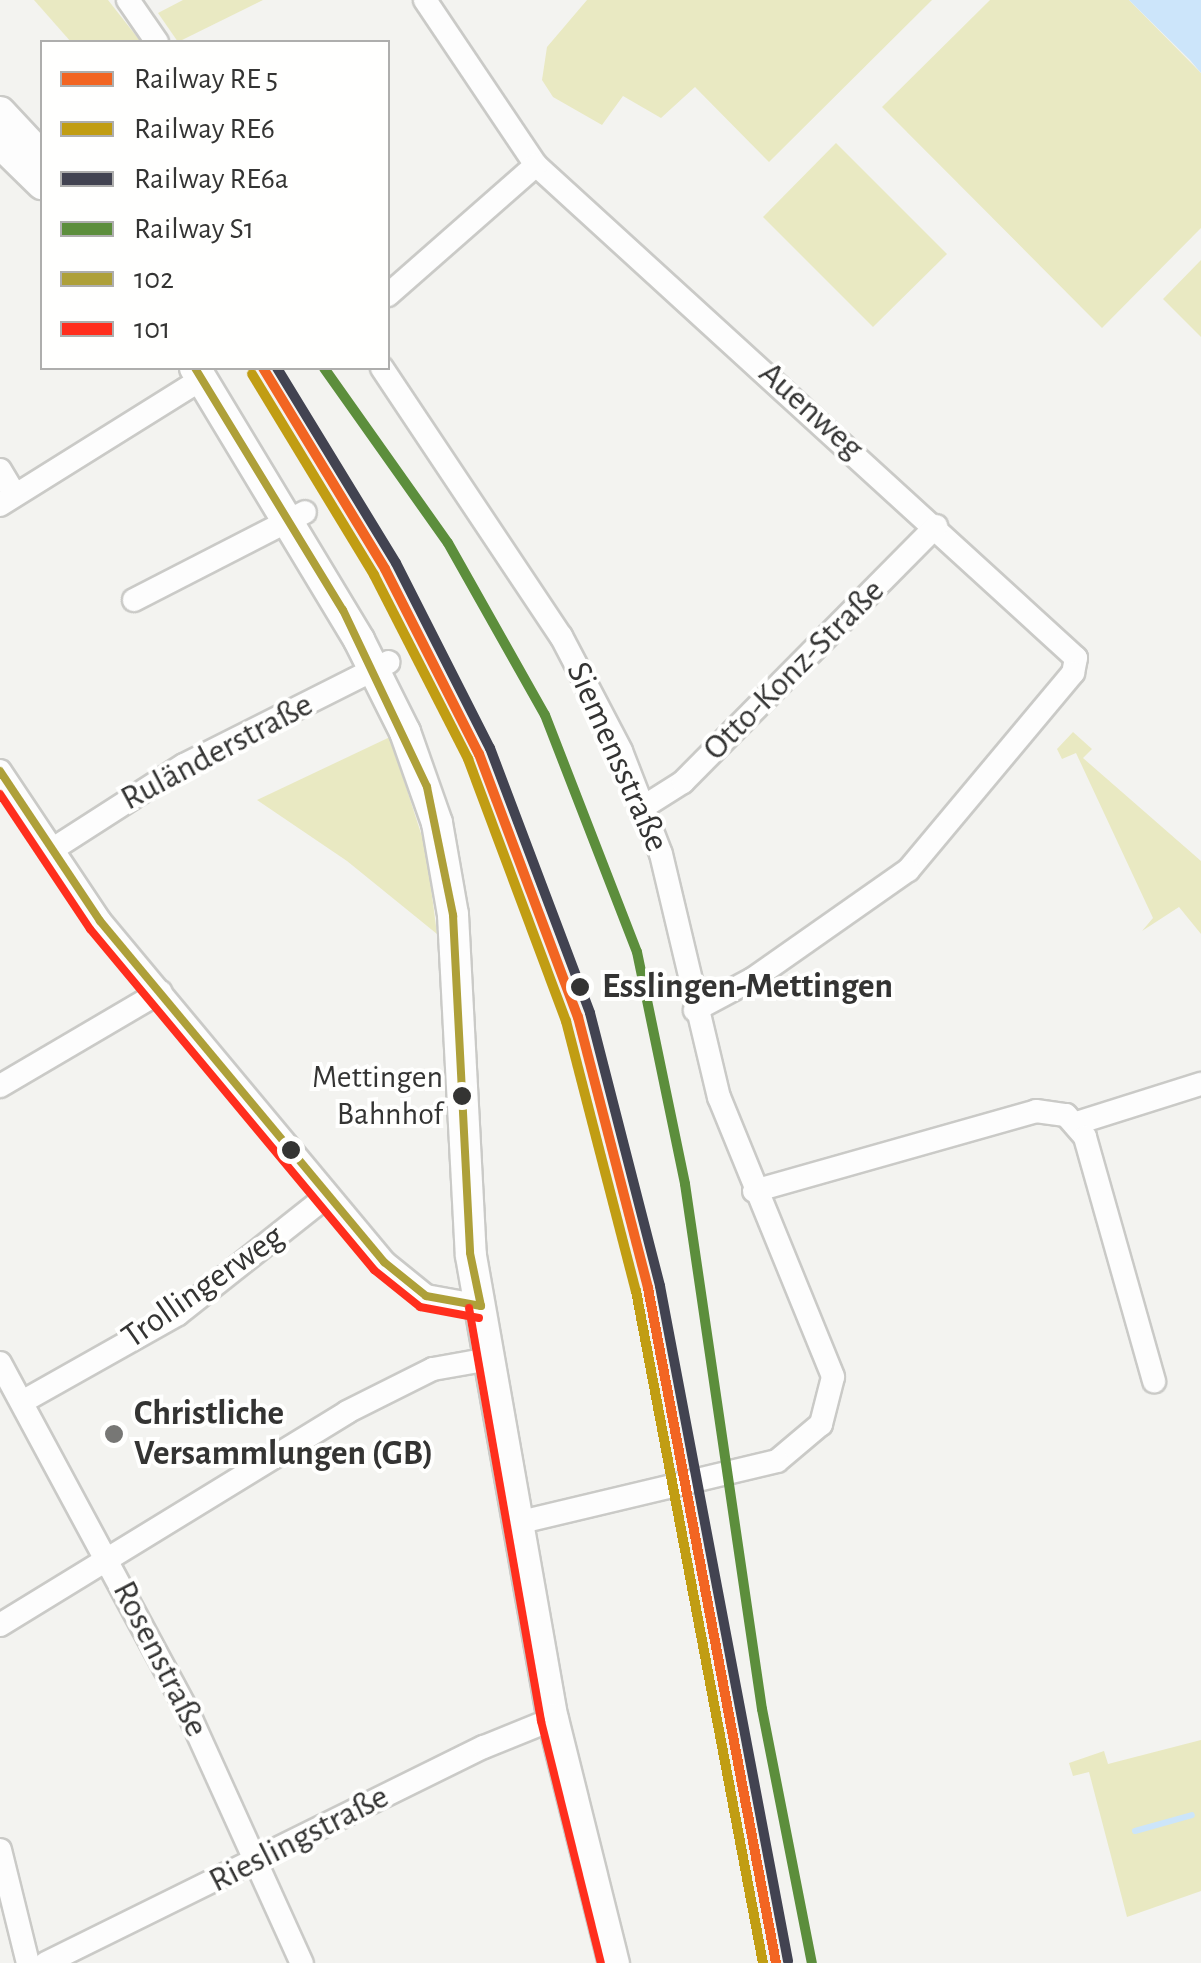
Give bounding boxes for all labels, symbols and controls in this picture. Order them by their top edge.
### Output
legend [40,40,390,370]
text: Railway RE 5 [134,64,278,94]
text: Railway RE6 [134,114,275,144]
text: Railway RE6a [134,164,289,194]
text: Railway S1 [134,214,254,244]
text: 102 [134,264,174,294]
text: 101 [134,314,170,344]
street label: Auenweg [750,353,872,469]
street label: Otto-Konz-Straße [694,570,894,770]
street label: Siemensstraße [557,656,677,858]
street label: Ruländerstraße [114,684,320,820]
place label: Esslingen-Mettingen [602,966,893,1008]
marker: Esslingen-Mettingen [567,974,593,1000]
place label: Mettingen Bahnhof [312,1059,443,1134]
marker: Mettingen Bahnhof [452,1086,472,1106]
unlabelled marker [281,1140,301,1160]
street label: Trollingerweg [114,1216,292,1358]
place label: Christliche Versammlungen (GB) [134,1393,433,1475]
marker: Christliche Versammlungen (GB) [103,1423,125,1445]
street label: Rosenstraße [103,1574,217,1744]
street label: Rieslingstraße [202,1776,396,1902]

